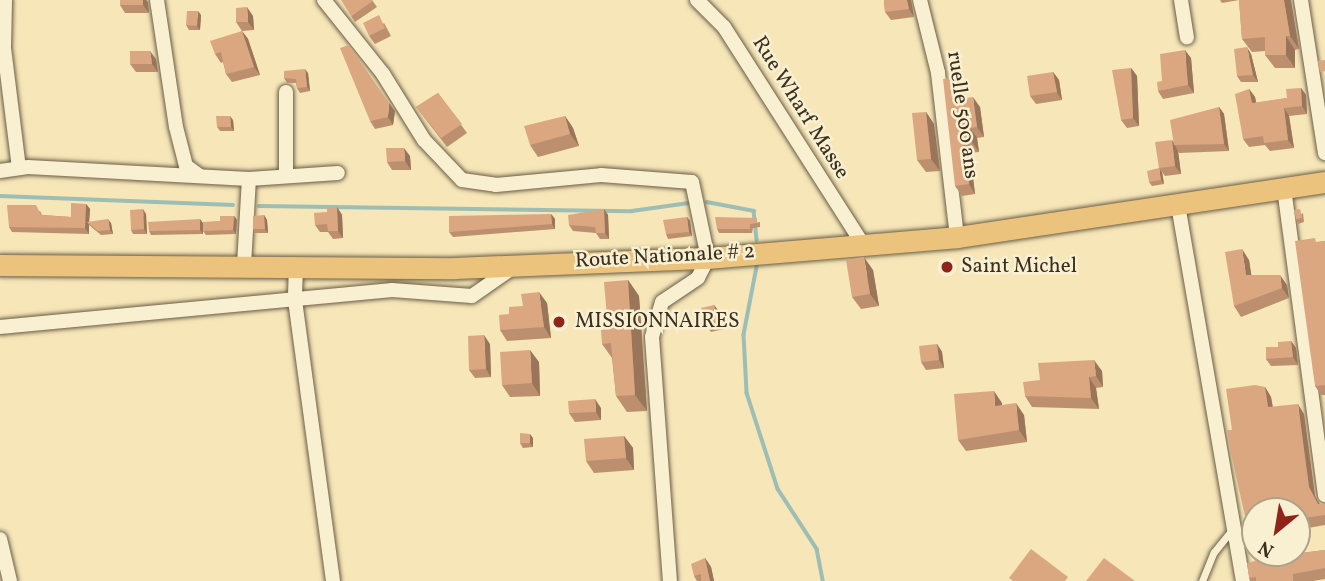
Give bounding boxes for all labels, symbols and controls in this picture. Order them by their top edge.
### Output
street label: Rue Wharf Masse [746,33,854,183]
street label: ruelle 500 ans [941,49,983,181]
street label: Route Nationale # 2 [574,240,756,274]
place label: Saint Michel [961,254,1077,280]
marker: Saint Michel [939,259,955,275]
place label: MISSIONNAIRES [575,309,739,335]
marker: MISSIONNAIRES [549,312,569,332]
north arrow [1241,497,1311,567]
text: N [1254,534,1279,563]

